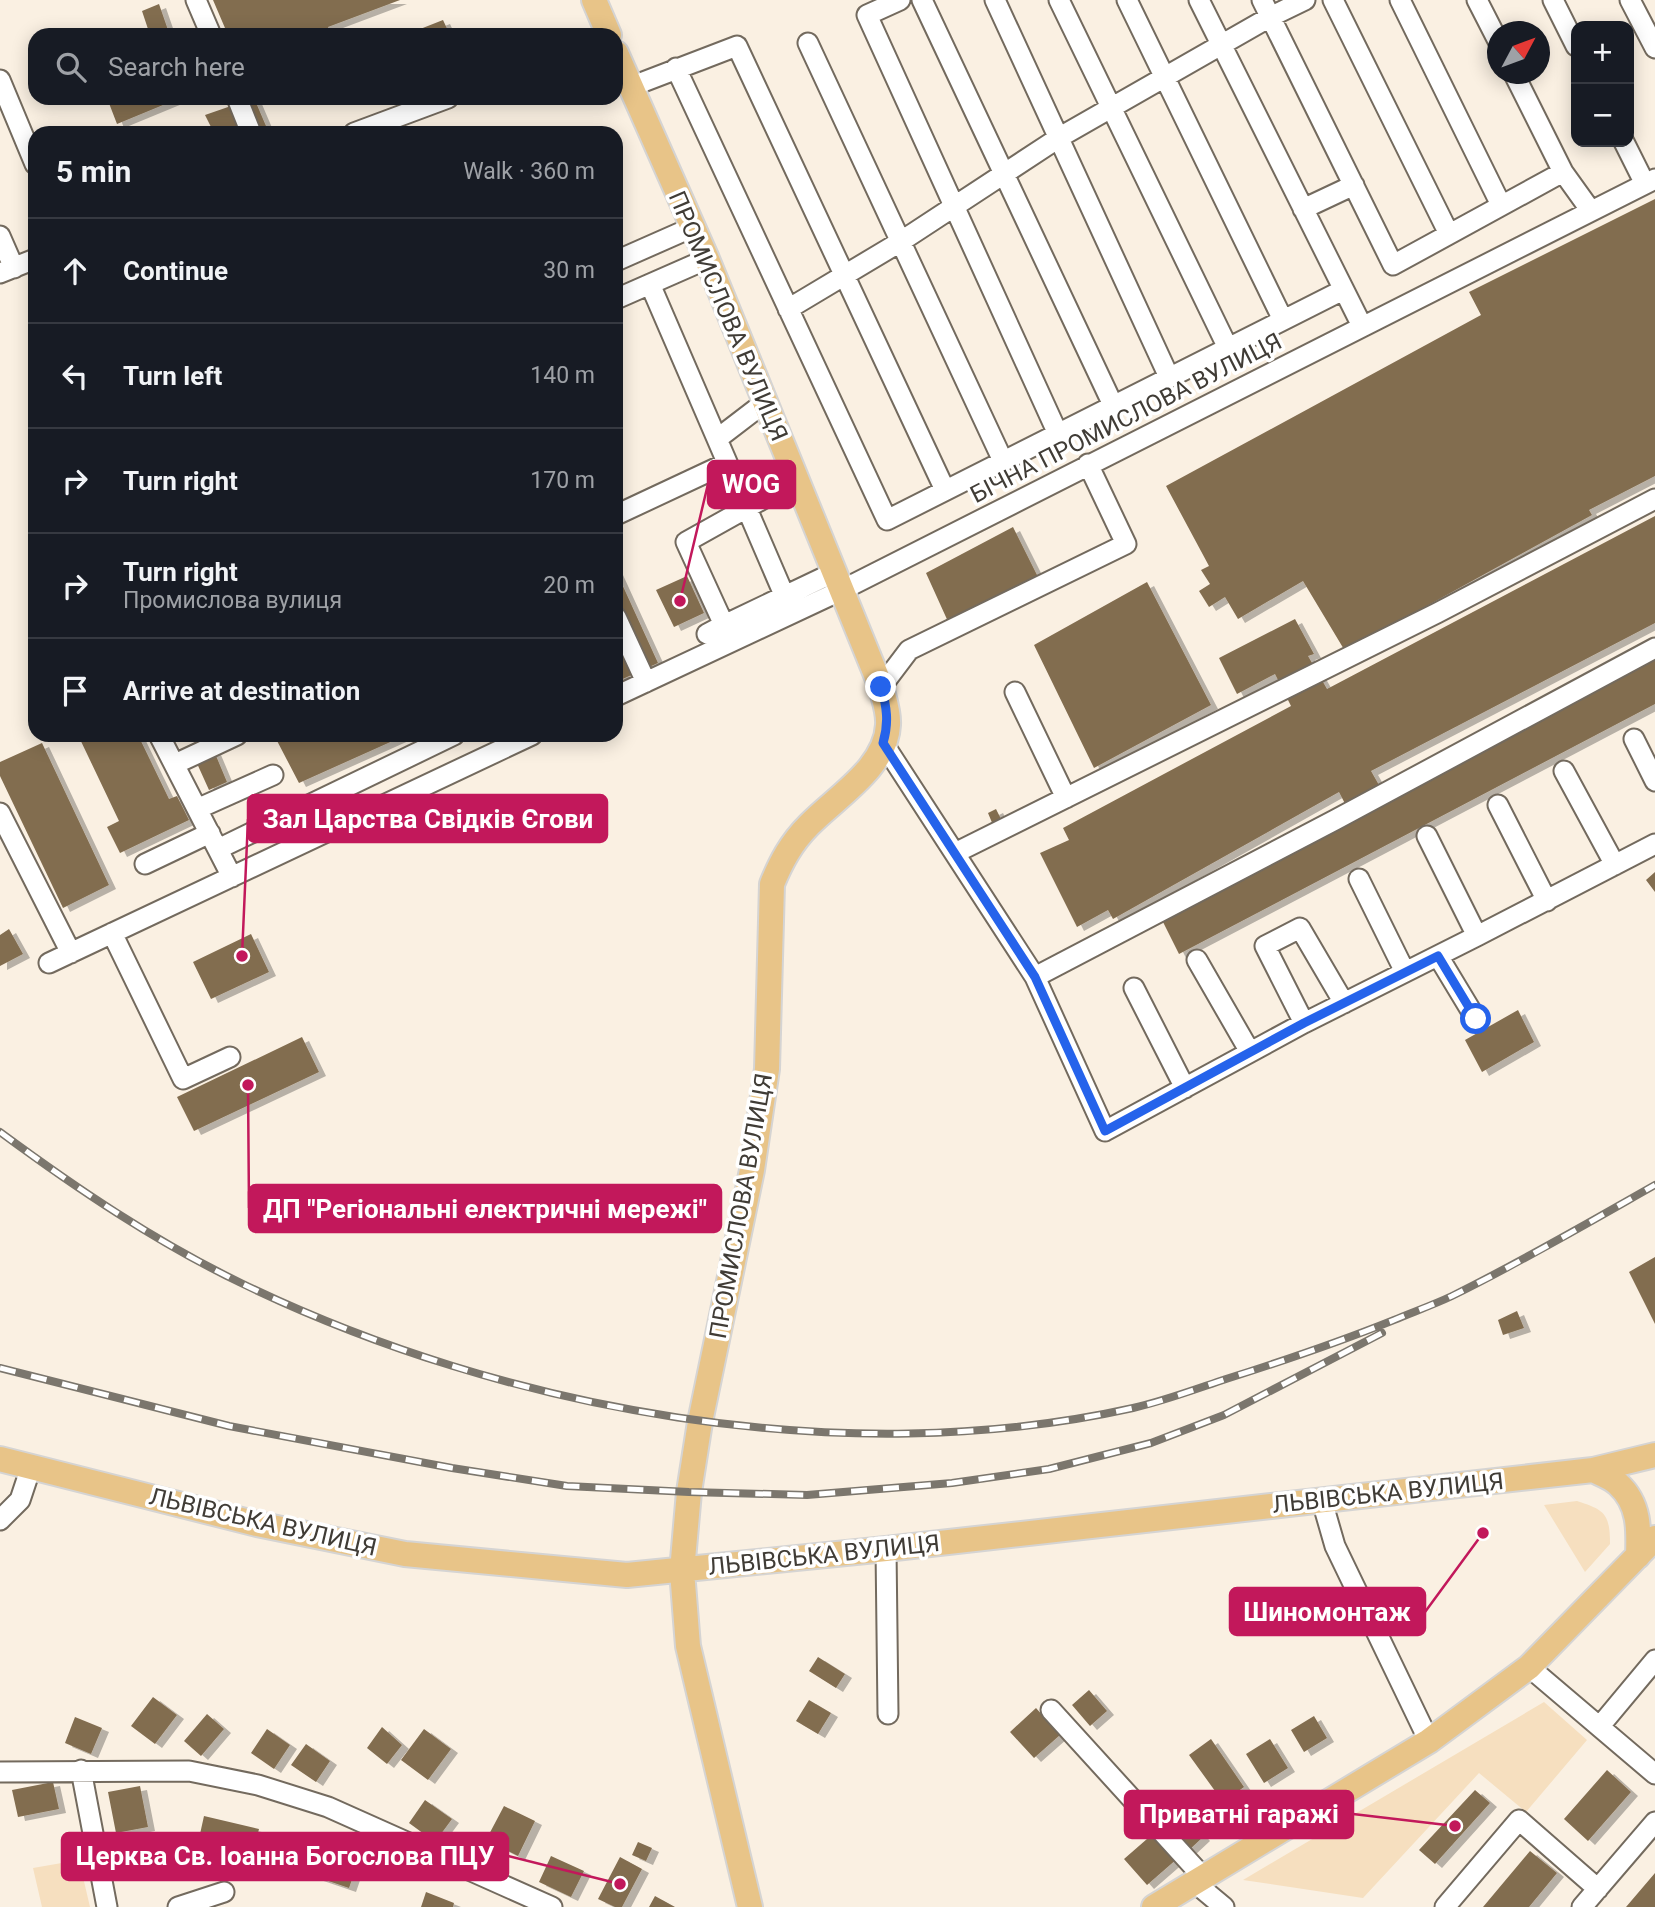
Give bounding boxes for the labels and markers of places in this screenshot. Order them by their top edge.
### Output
callout: WOG [708,461,795,508]
callout: Зал Царства Свідків Єгови [248,795,607,842]
callout: ДП "Регіональні електричні мережі" [249,1185,721,1232]
callout: Шиномонтаж [1230,1588,1425,1635]
callout: Приватні гаражі [1125,1791,1353,1838]
callout: Церква Св. Іоанна Богослова ПЦУ [62,1833,508,1880]

